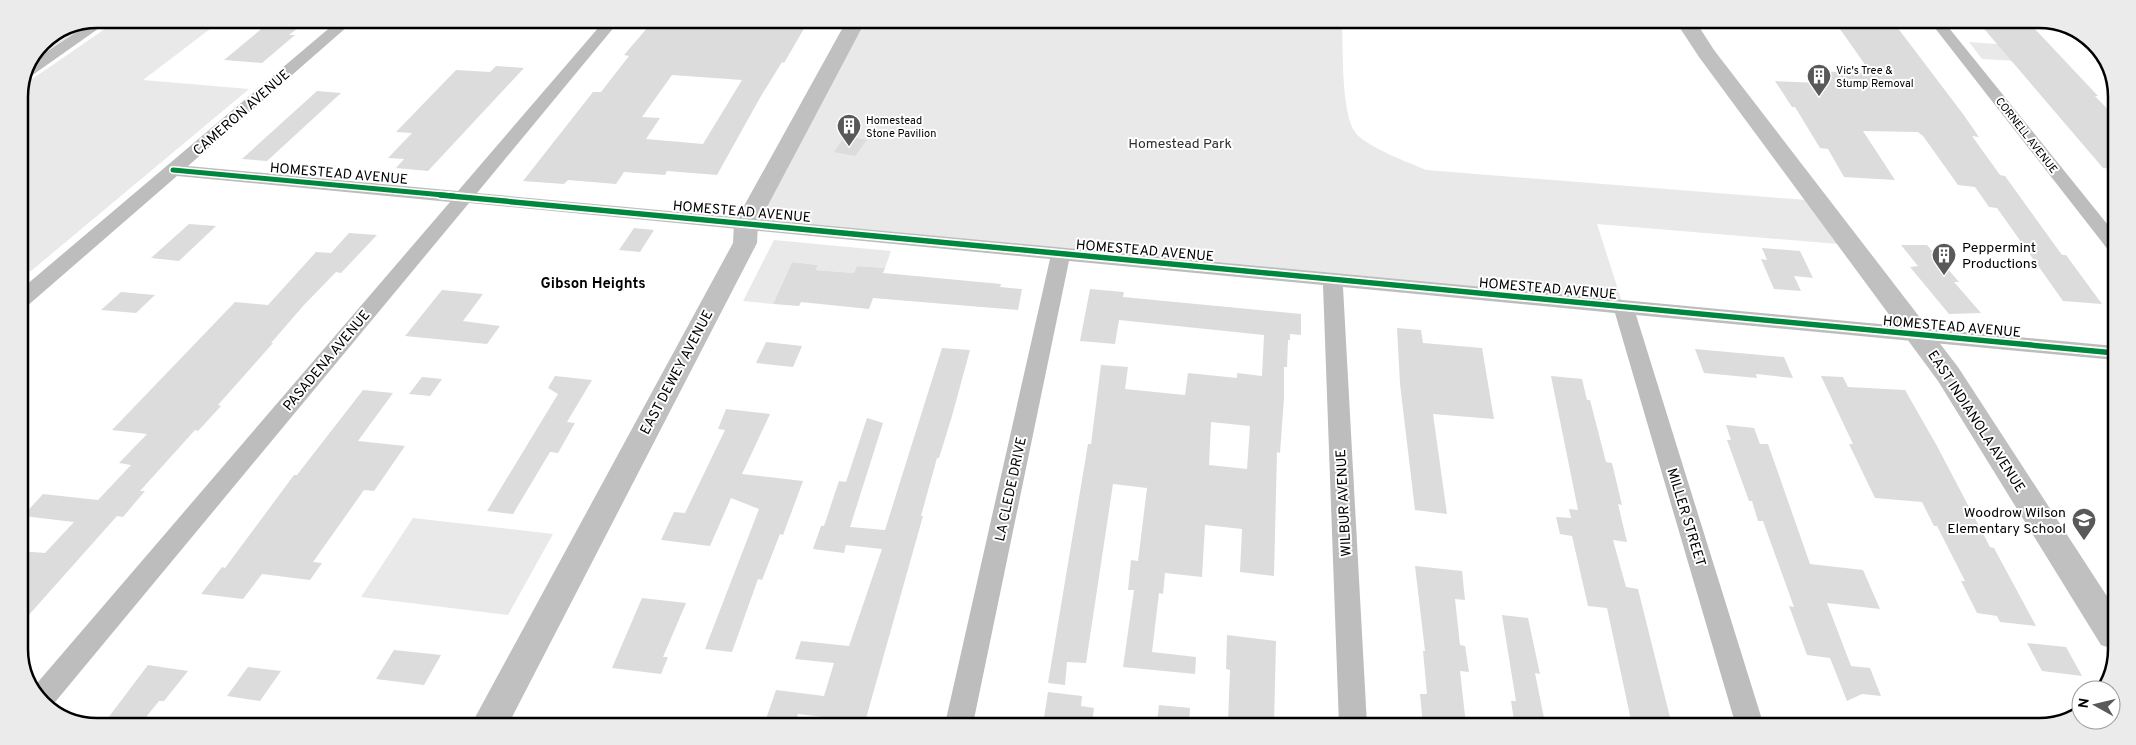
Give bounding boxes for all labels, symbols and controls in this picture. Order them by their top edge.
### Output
building icon: Vic's Tree & Stump Removal [1806,63,1832,97]
place label: Vic's Tree & Stump Removal [1836,64,1914,91]
street label: CAMERON AVENUE [190,66,294,160]
street label: CORNELL AVENUE [1992,95,2060,176]
building icon: Homestead Stone Pavilion [836,113,862,147]
place label: Homestead Stone Pavilion [866,114,936,141]
park label: Homestead Park [1128,136,1232,153]
street label: HOMESTEAD AVENUE [269,160,409,189]
street label: HOMESTEAD AVENUE [672,198,812,227]
street label: HOMESTEAD AVENUE [1075,237,1215,266]
place label: Peppermint Productions [1962,240,2037,273]
building icon: Peppermint Productions [1931,242,1957,276]
district label: Gibson Heights [540,275,646,294]
street label: HOMESTEAD AVENUE [1478,275,1618,304]
street label: PASADENA AVENUE [280,307,374,415]
street label: EAST DEWEY AVENUE [637,307,717,438]
street label: HOMESTEAD AVENUE [1882,313,2022,342]
street label: EAST INDIANOLA AVENUE [1923,348,2028,496]
street label: LA CLEDE DRIVE [992,435,1031,543]
street label: WILBUR AVENUE [1333,449,1356,557]
street label: MILLER STREET [1663,466,1709,569]
place label: Woodrow Wilson Elementary School [1947,505,2066,538]
school or university icon: Woodrow Wilson Elementary School [2071,507,2097,541]
north arrow [2071,680,2121,730]
text: N [2075,697,2094,710]

